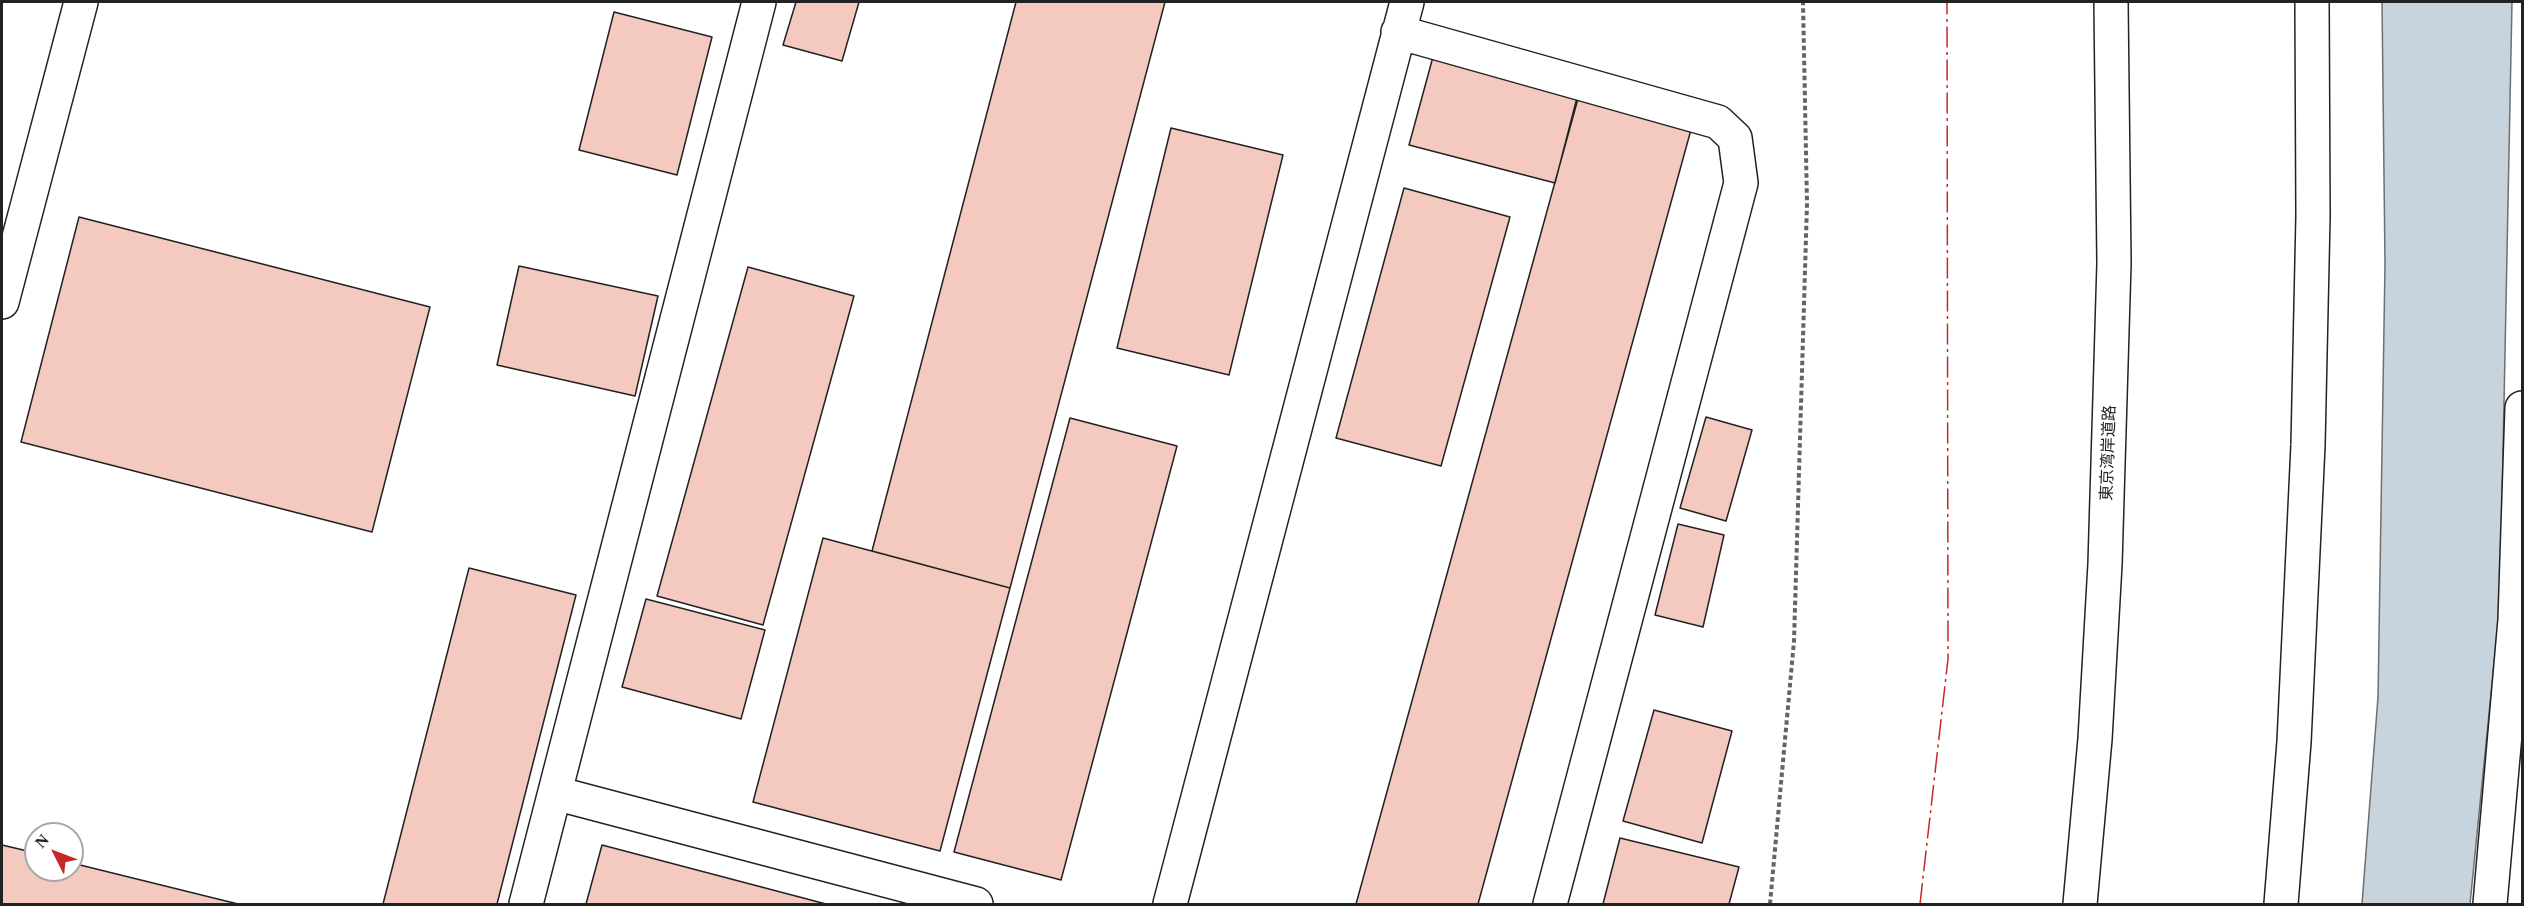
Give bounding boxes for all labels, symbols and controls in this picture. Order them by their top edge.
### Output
street label: 東京湾岸道路 [2098,405,2120,501]
north arrow [24,822,84,882]
text: N [32,831,52,851]

